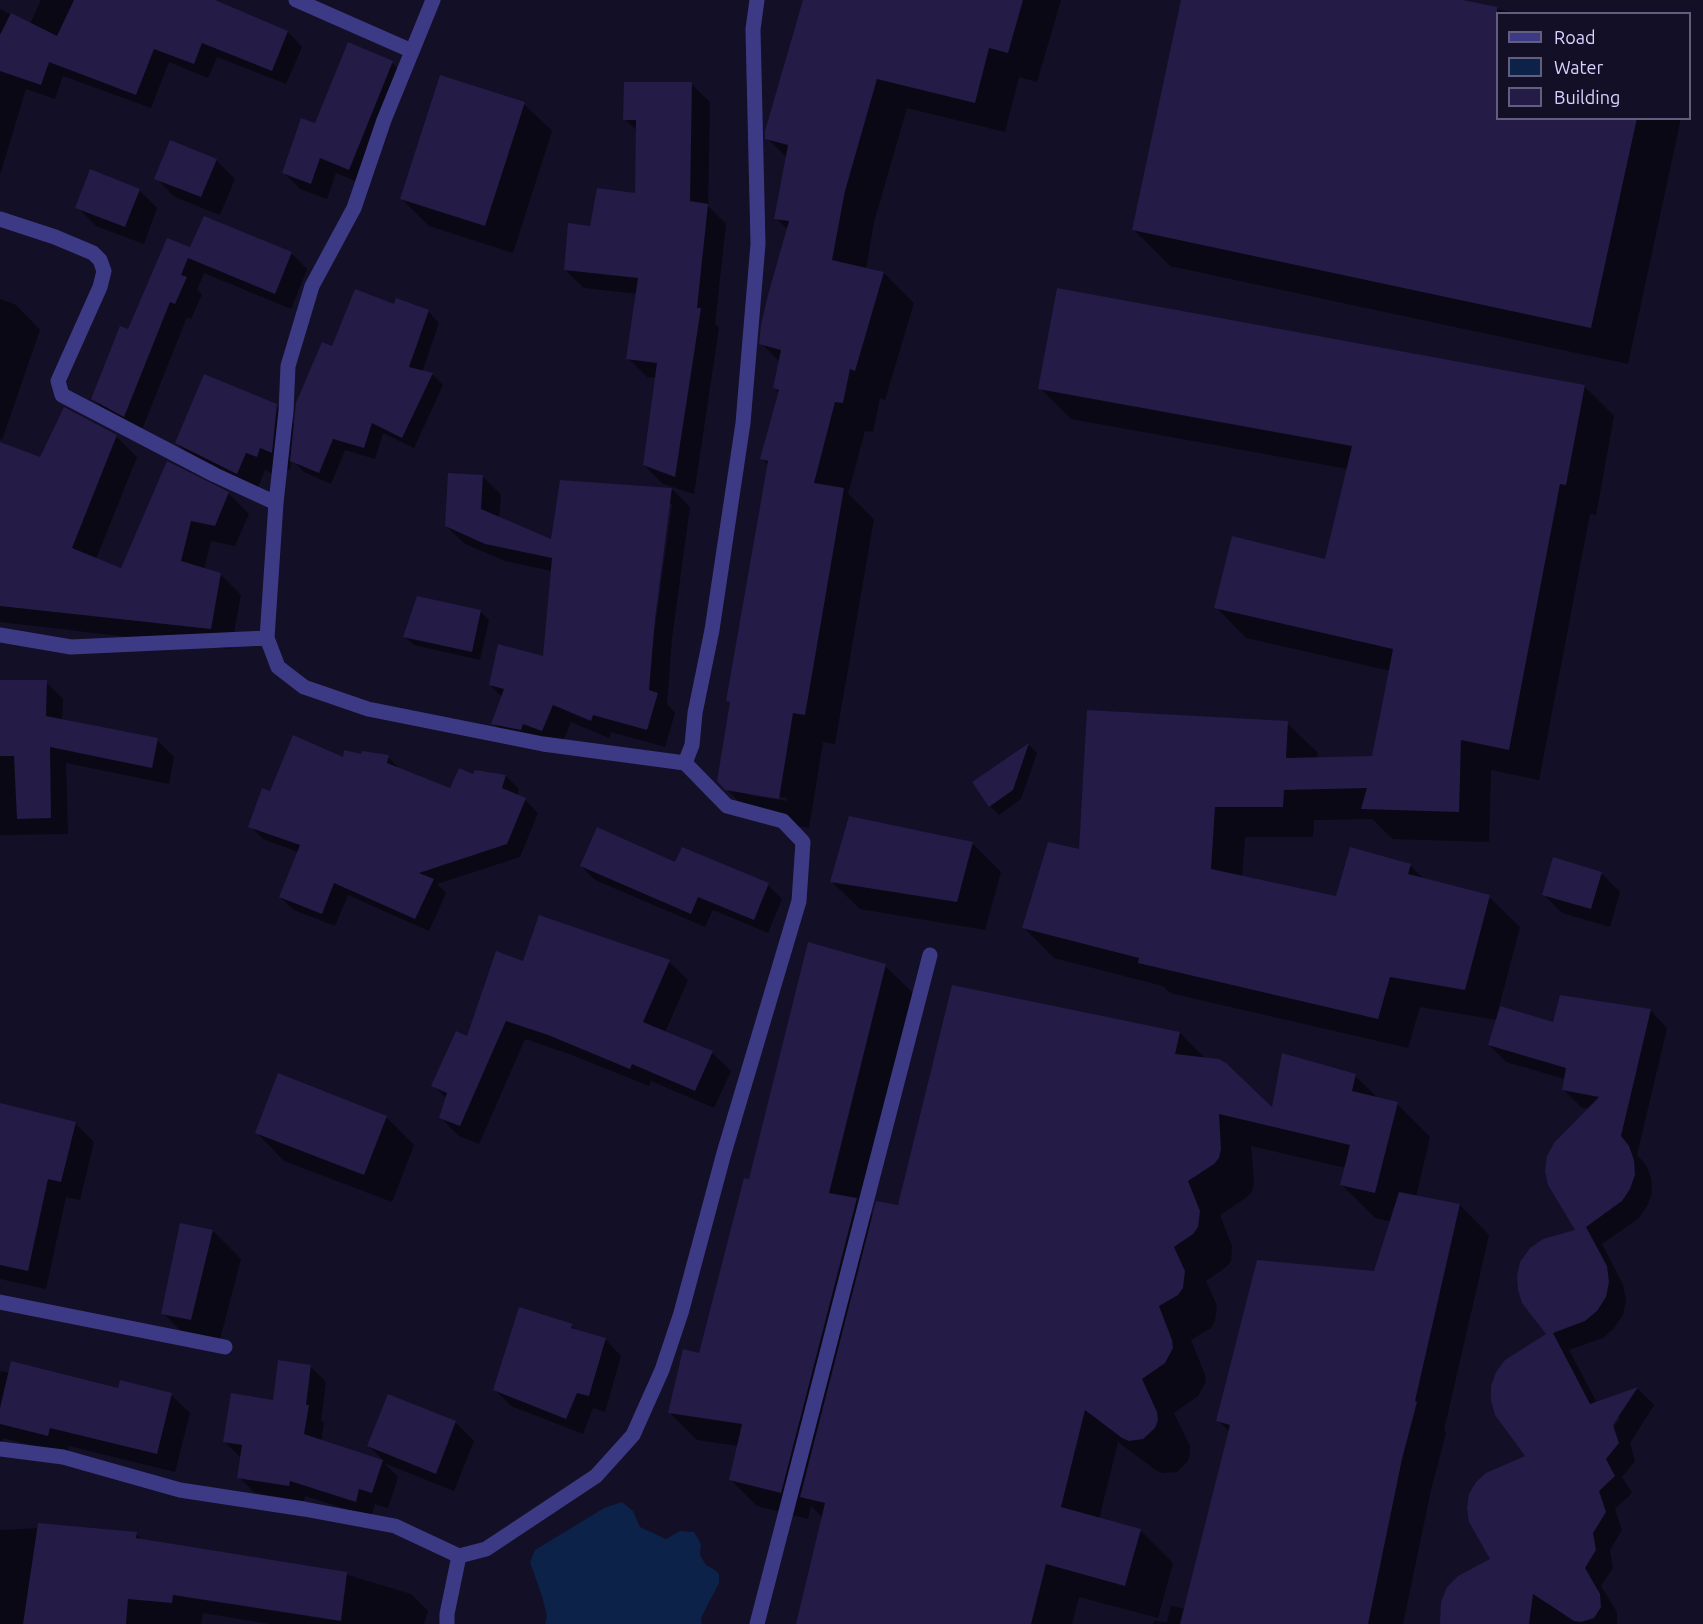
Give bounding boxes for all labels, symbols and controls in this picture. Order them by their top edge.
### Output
legend [1496,12,1691,120]
text: Road [1554,27,1596,47]
text: Water [1554,57,1603,77]
text: Building [1554,87,1620,107]

